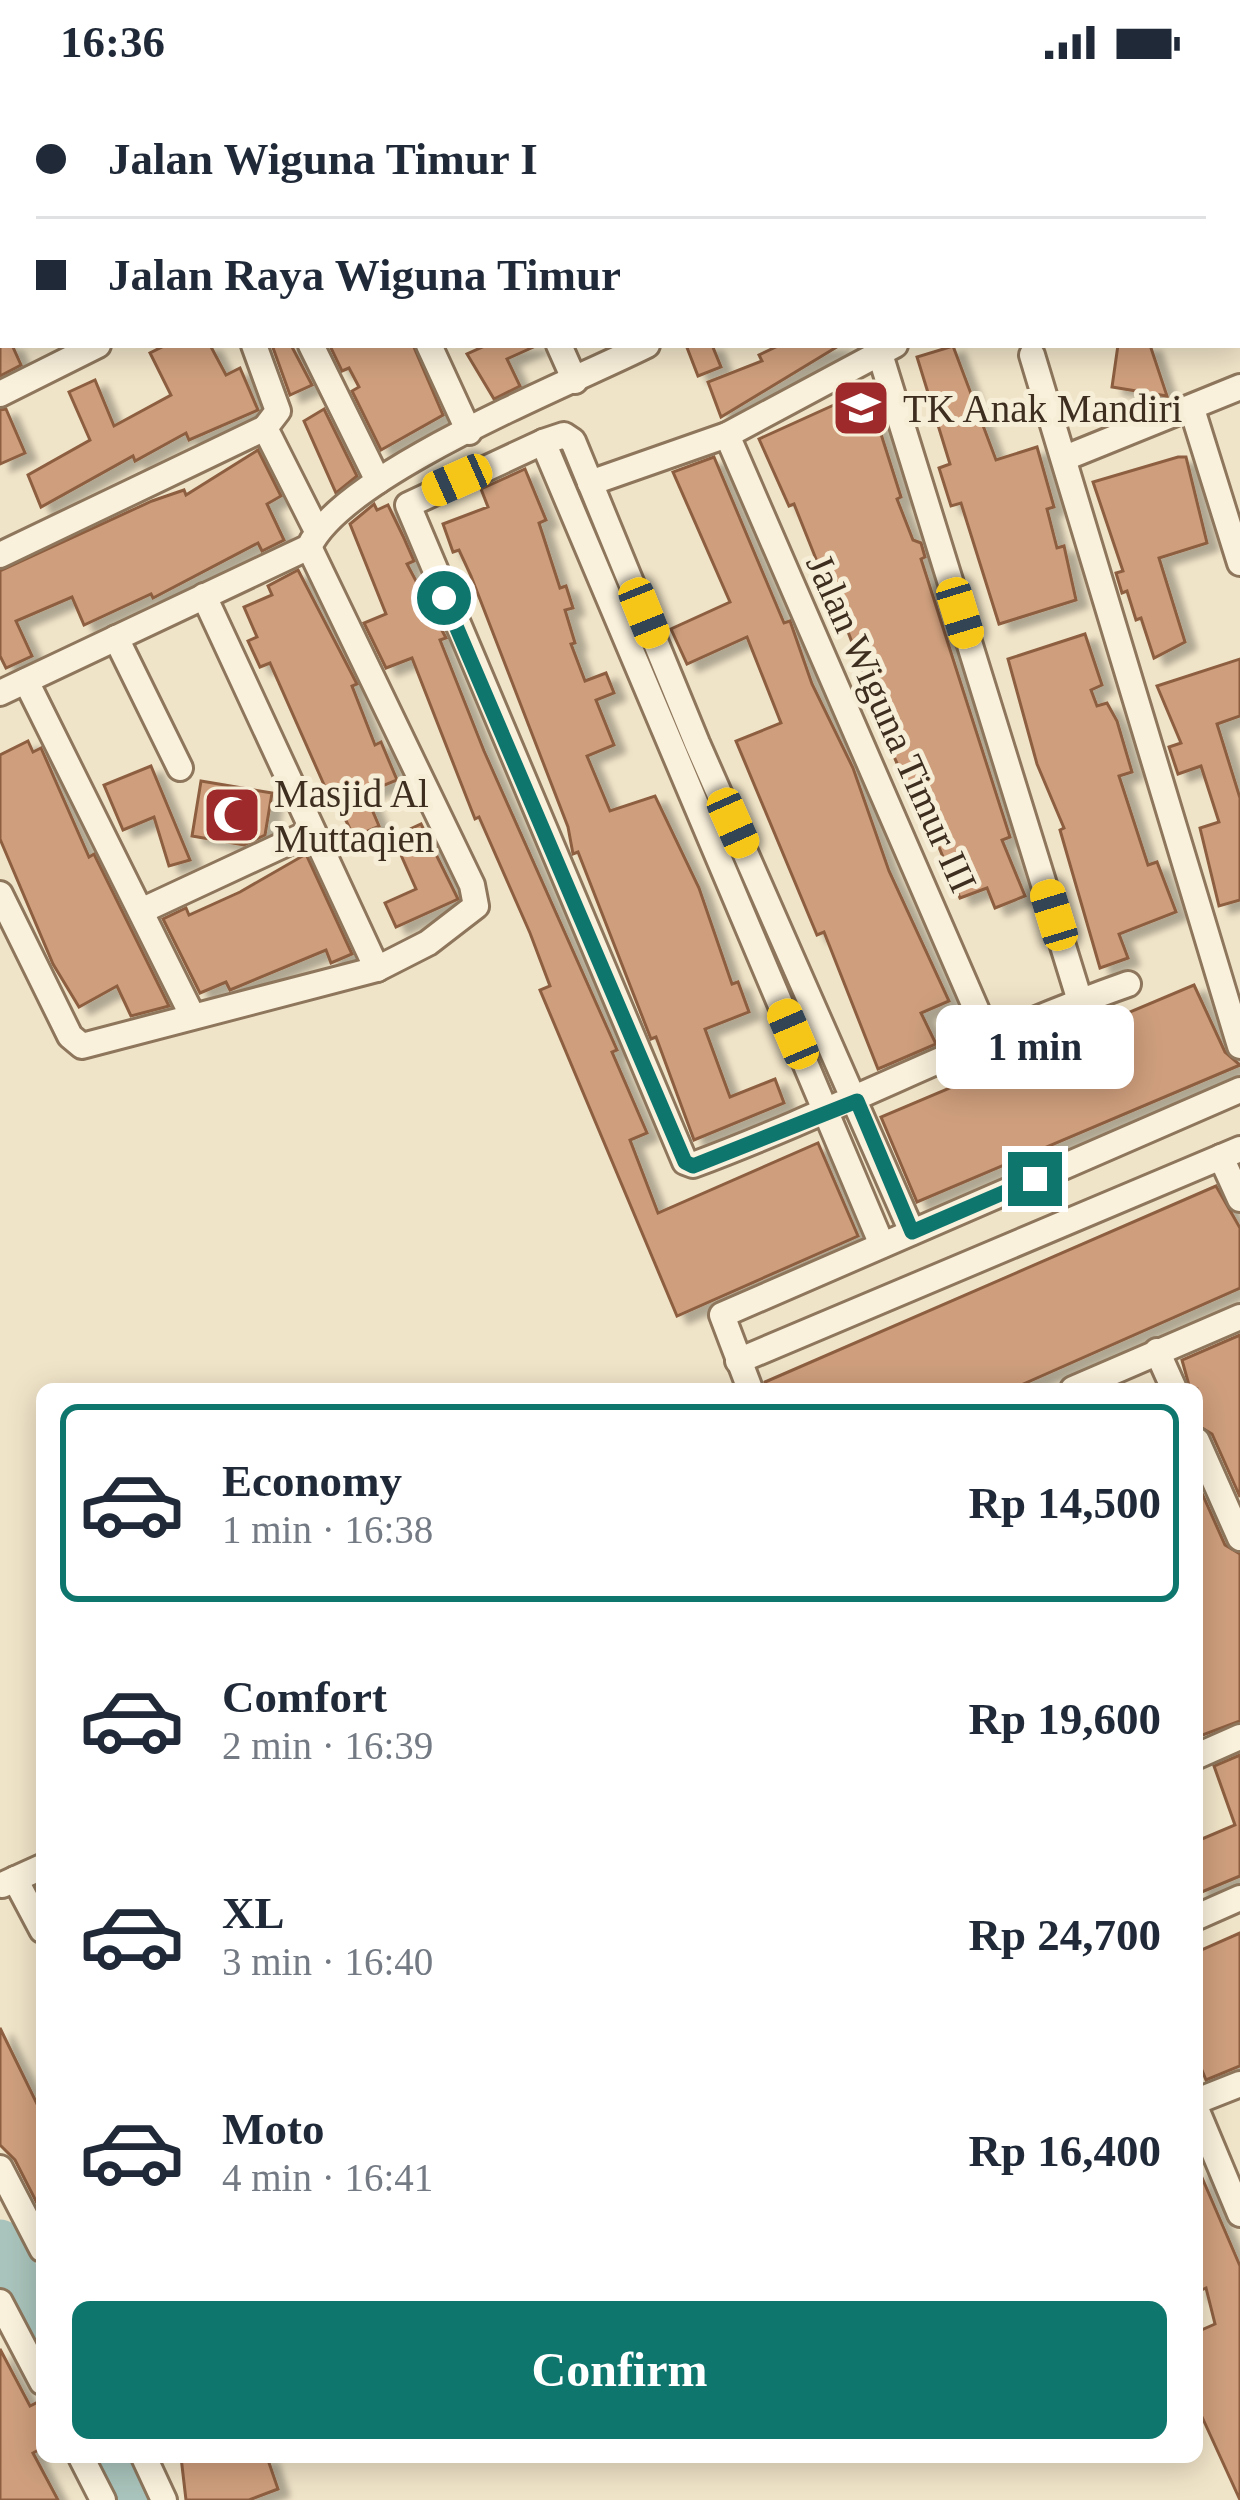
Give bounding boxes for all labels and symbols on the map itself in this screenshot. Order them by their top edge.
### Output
school or university icon: TK Anak Mandiri [830,377,892,439]
place label: TK Anak Mandiri [903,387,1183,430]
car [417,449,497,511]
street label: Jalan Wiguna Timur III [797,548,986,899]
route start [417,571,471,625]
car [614,573,674,653]
car [932,573,988,653]
place label: Masjid Al Muttaqien [274,772,434,861]
car [702,783,764,863]
mosque icon: Masjid Al Muttaqien [201,784,263,846]
car [1026,875,1082,955]
car [762,994,824,1074]
callout: 1 min [936,1005,1134,1089]
route end [1008,1152,1062,1206]

